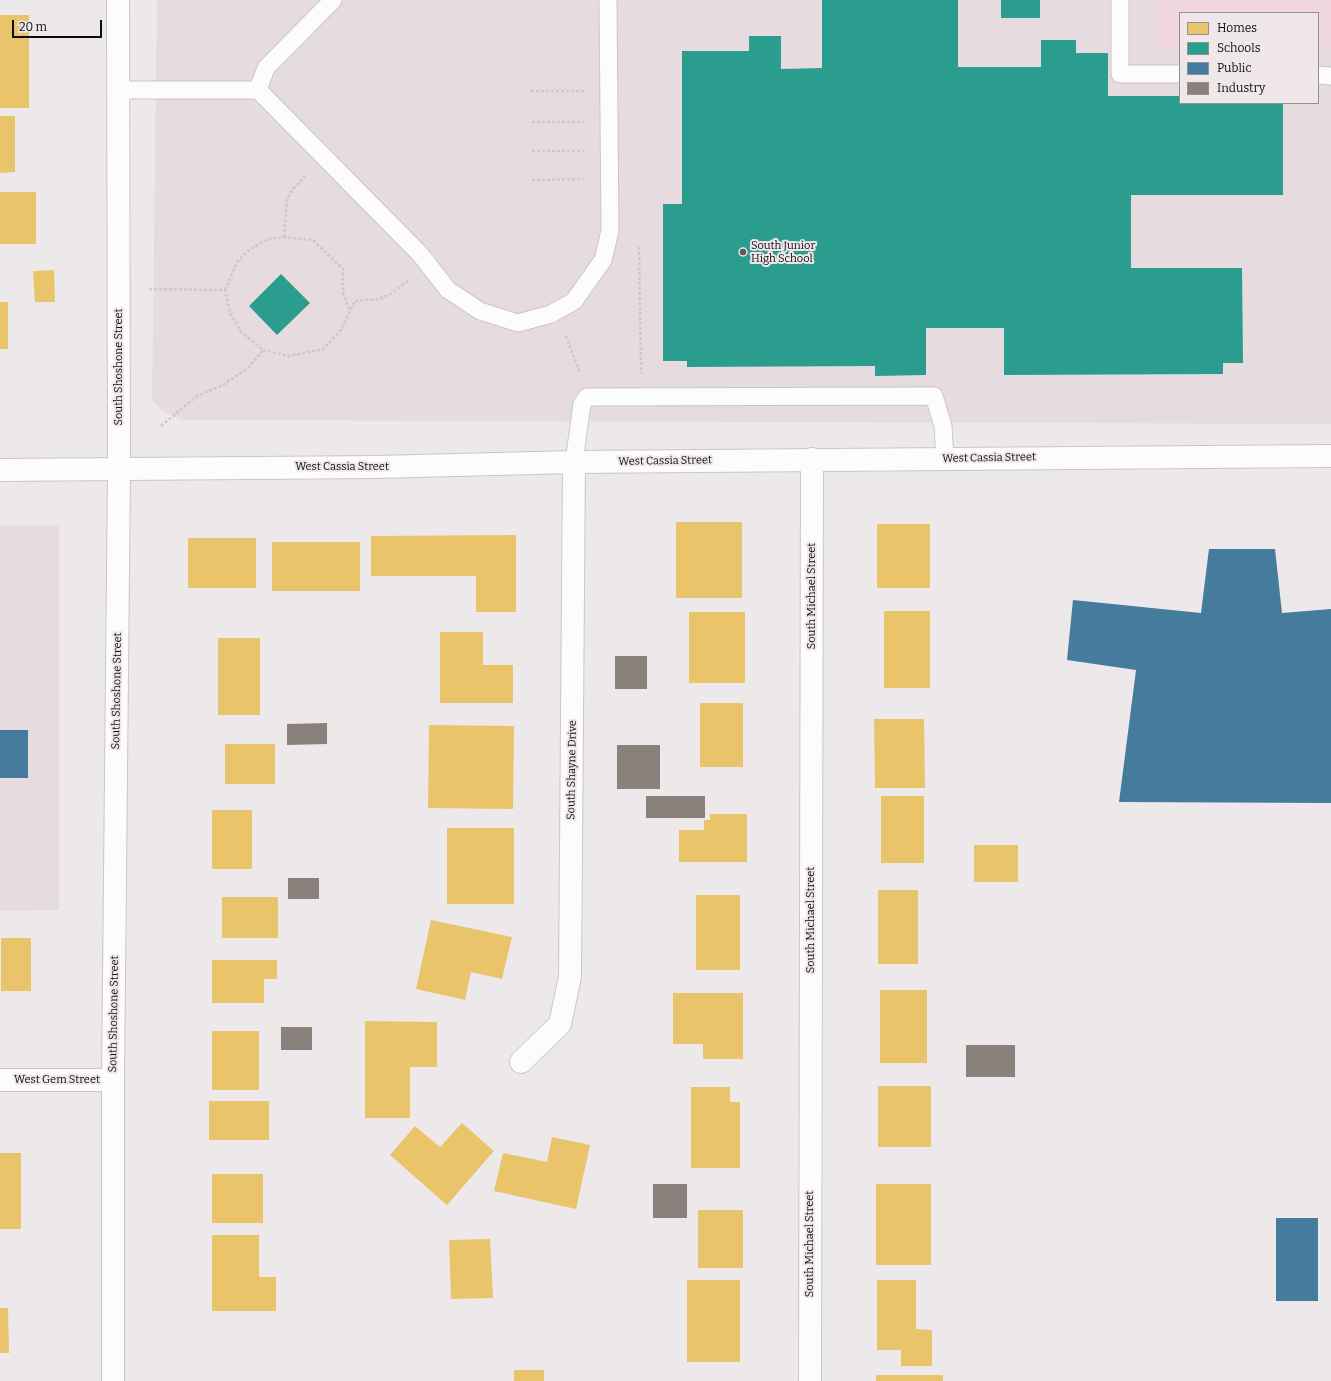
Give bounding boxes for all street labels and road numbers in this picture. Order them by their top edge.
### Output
street label: South Shoshone Street [112,309,126,425]
street label: West Cassia Street [942,451,1036,465]
street label: West Cassia Street [618,454,712,468]
street label: West Cassia Street [295,460,389,474]
street label: South Michael Street [805,543,819,649]
street label: South Shoshone Street [109,632,125,750]
street label: South Shayne Drive [565,720,579,820]
street label: South Michael Street [804,867,818,973]
street label: South Shoshone Street [106,955,122,1073]
street label: West Gem Street [14,1073,100,1087]
street label: South Michael Street [803,1191,817,1297]

